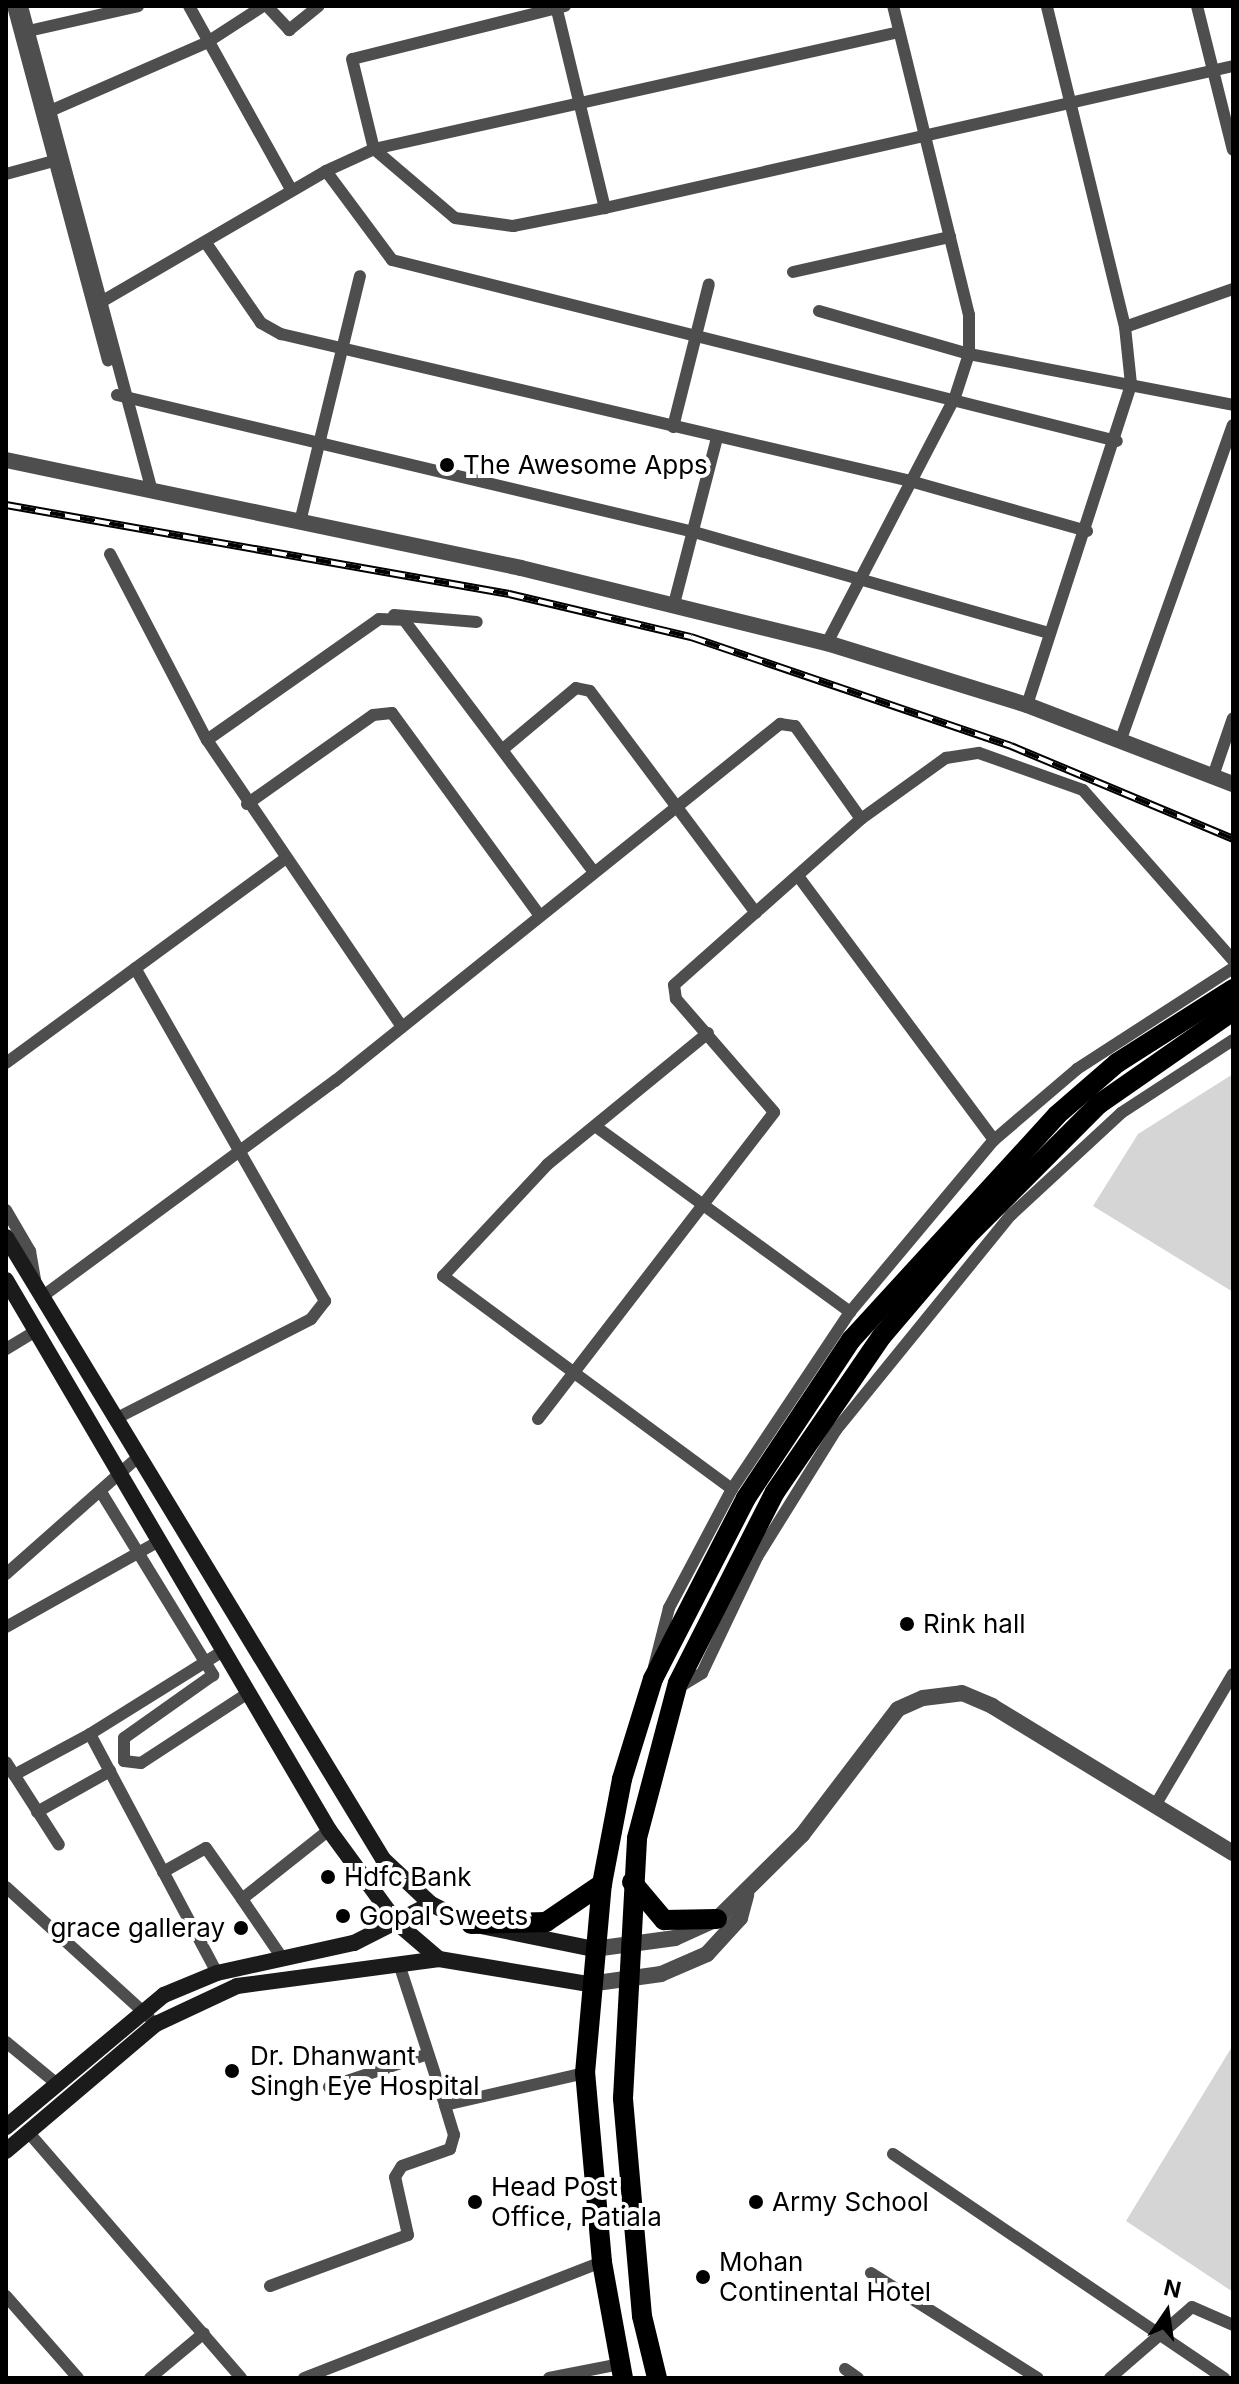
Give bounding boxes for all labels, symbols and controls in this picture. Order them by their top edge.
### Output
place label: The Awesome Apps [463,449,708,481]
marker: The Awesome Apps [438,456,456,474]
place label: Rink hall [923,1608,1026,1640]
marker: Rink hall [898,1615,916,1633]
place label: Hdfc Bank [344,1861,472,1893]
marker: Hdfc Bank [319,1868,337,1886]
place label: Gopal Sweets [359,1900,528,1932]
marker: Gopal Sweets [334,1907,352,1925]
place label: grace galleray [50,1912,225,1944]
marker: grace galleray [232,1919,250,1937]
place label: Dr. Dhanwant Singh Eye Hospital [250,2040,480,2102]
marker: Dr. Dhanwant Singh Eye Hospital [221,2060,243,2082]
place label: Head Post Office, Patiala [491,2171,662,2232]
place label: Army School [772,2186,929,2218]
marker: Head Post Office, Patiala [466,2193,484,2211]
marker: Army School [747,2193,765,2211]
place label: Mohan Continental Hotel [719,2246,931,2308]
marker: Mohan Continental Hotel [694,2268,712,2286]
north arrow [1127,2272,1207,2352]
text: N [1161,2274,1183,2303]

